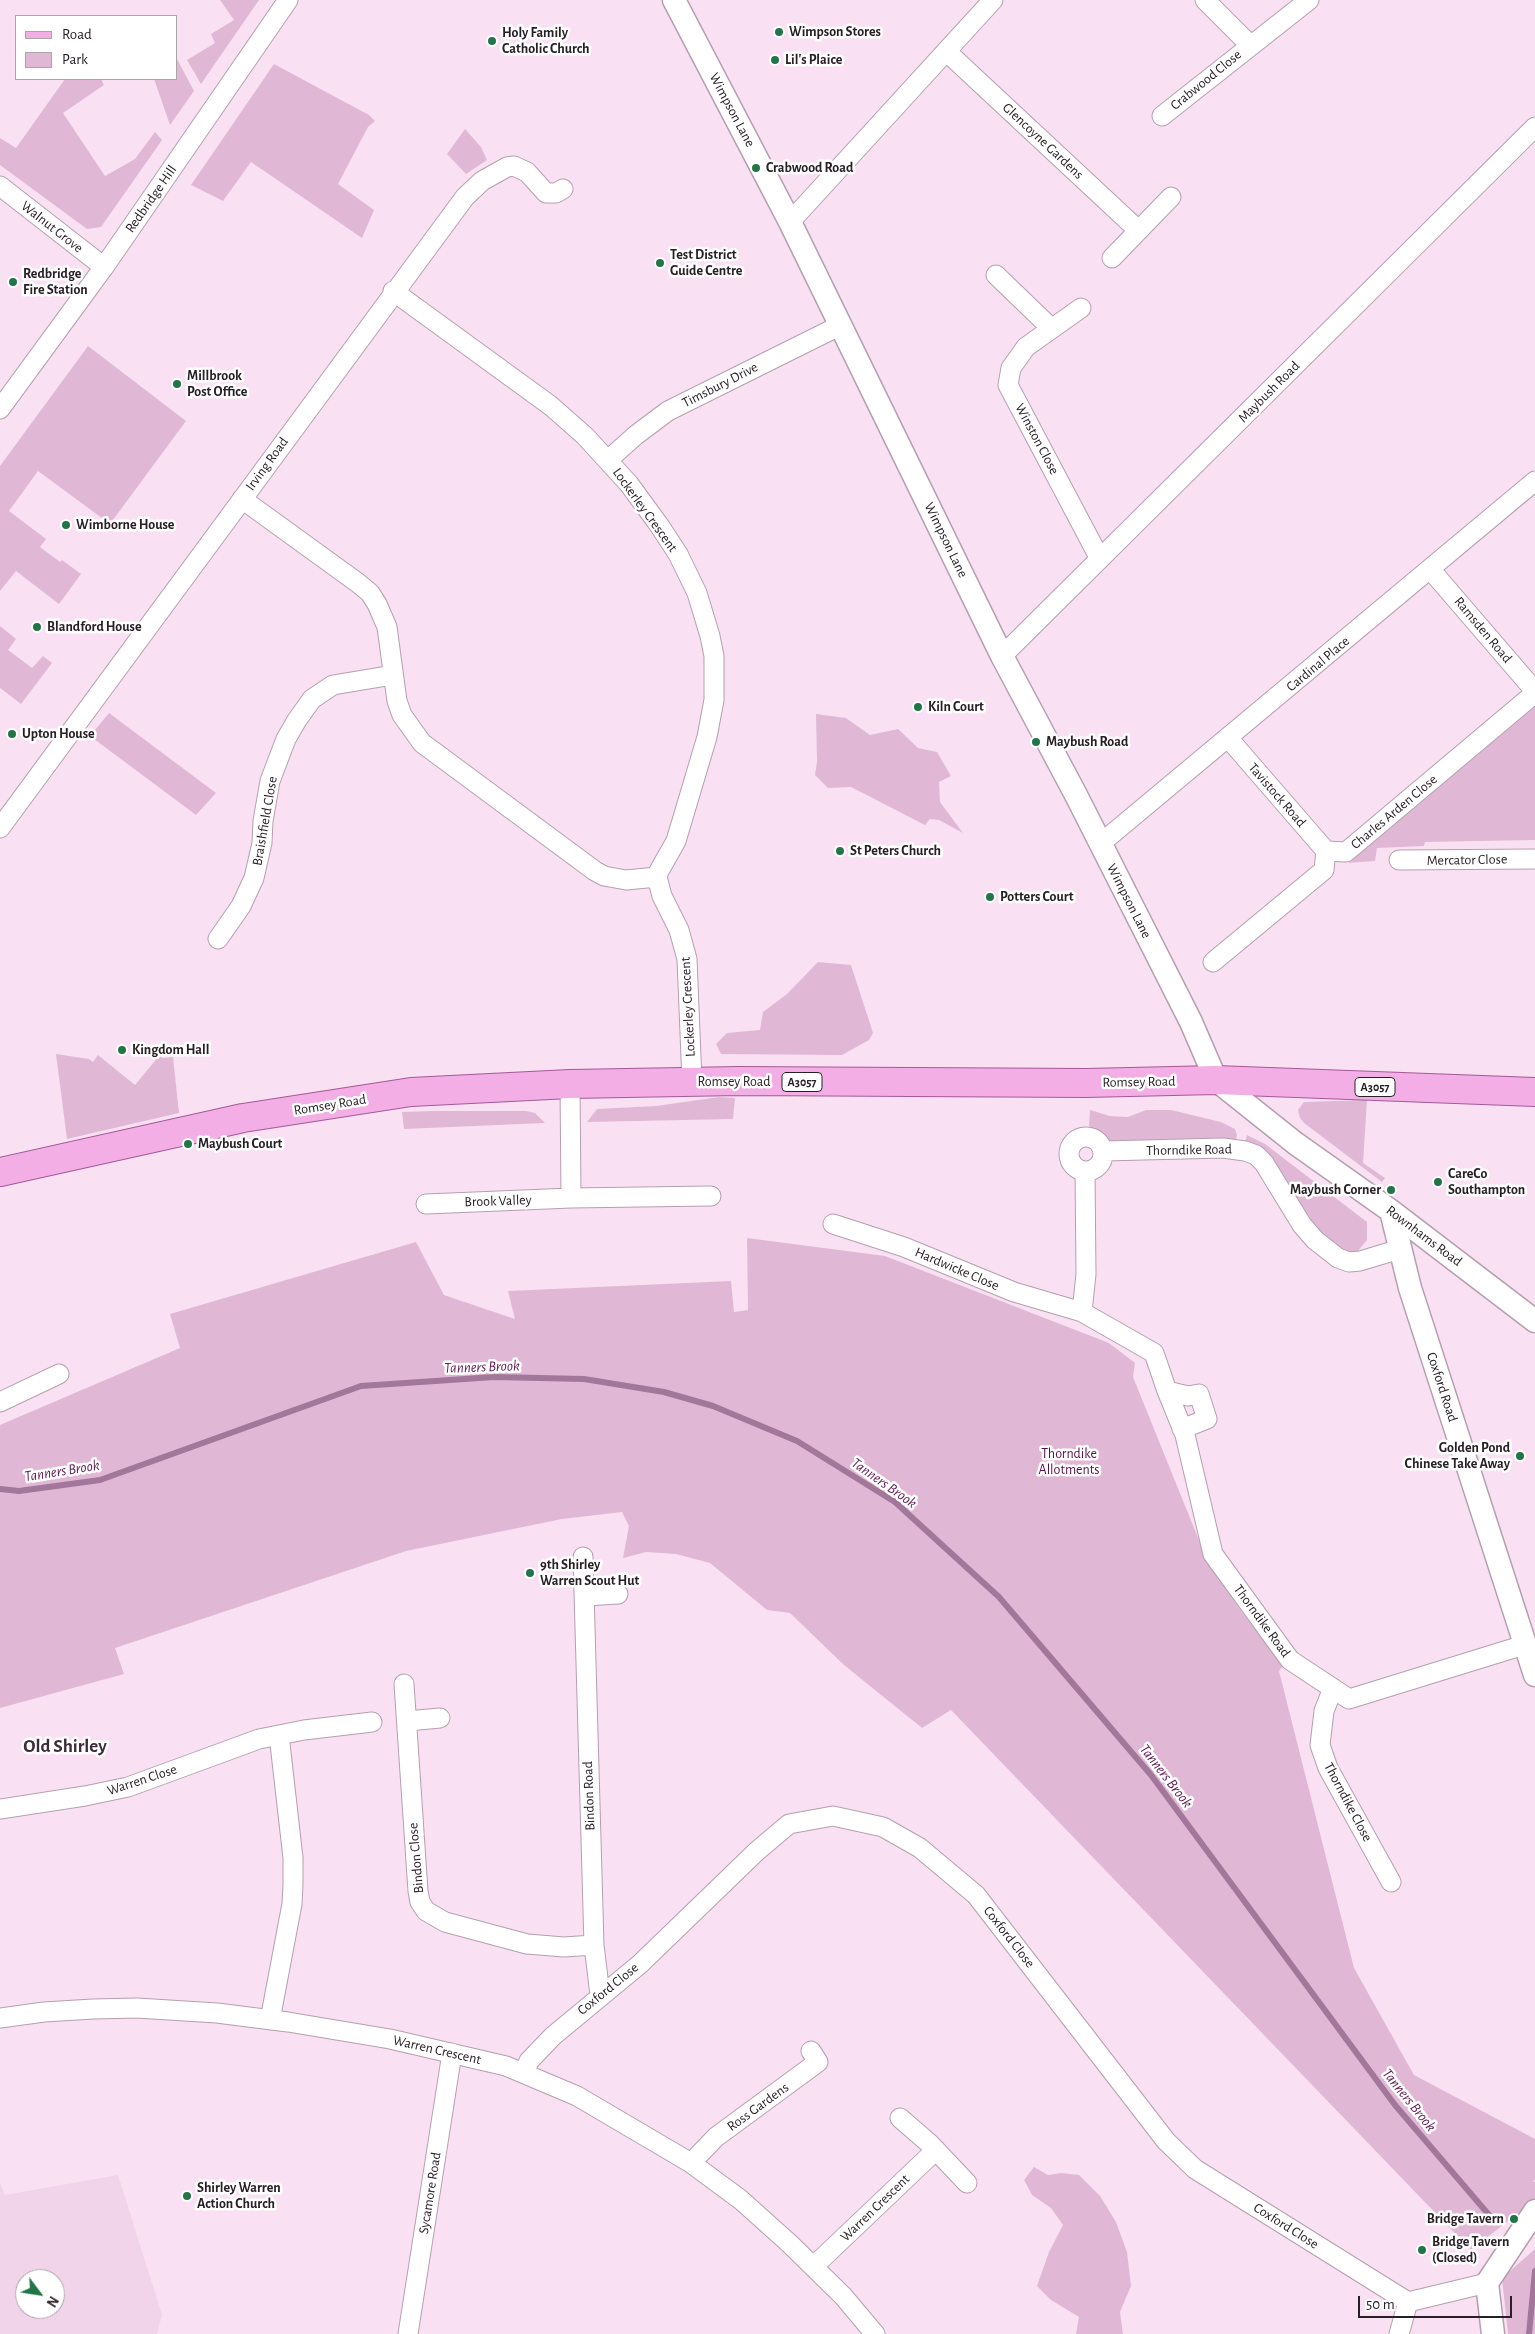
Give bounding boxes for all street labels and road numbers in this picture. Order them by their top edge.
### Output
street label: Crabwood Close [1167,46,1245,114]
street label: Wimpson Lane [705,70,759,150]
street label: Glencoyne Gardens [999,99,1087,183]
street label: Redbridge Hill [122,162,180,236]
street label: Walnut Grove [18,198,86,256]
street label: Maybush Road [1235,358,1303,426]
street label: Timsbury Drive [679,359,761,411]
street label: Winston Close [1011,401,1063,477]
street label: Irving Road [242,434,292,494]
street label: Lockerley Crescent [609,465,681,555]
street label: Wimpson Lane [921,500,971,580]
street label: Ramsden Road [1450,593,1516,667]
street label: Cardinal Place [1283,633,1353,695]
street label: Tavistock Road [1244,759,1310,831]
street label: Charles Arden Close [1347,771,1441,853]
street label: Braishfield Close [249,775,281,867]
street label: Mercator Close [1427,851,1507,869]
street label: Wimpson Lane [1103,861,1155,941]
street label: Lockerley Crescent [677,957,699,1057]
road number: A3057 [782,1072,822,1092]
street label: Romsey Road [1102,1073,1176,1091]
street label: Romsey Road [698,1074,770,1090]
road number: A3057 [1355,1078,1395,1096]
street label: Romsey Road [293,1091,367,1119]
street label: Thorndike Road [1146,1141,1232,1159]
street label: Brook Valley [464,1191,532,1211]
street label: Rownhams Road [1383,1202,1465,1270]
street label: Hardwicke Close [912,1244,1002,1294]
street label: Coxford Road [1423,1350,1461,1424]
street label: Thorndike Road [1230,1581,1294,1661]
street label: Thorndike Close [1320,1760,1376,1844]
street label: Warren Close [105,1761,179,1799]
street label: Bindon Road [579,1761,599,1831]
street label: Bindon Close [405,1822,427,1894]
street label: Coxford Close [980,1903,1038,1971]
street label: Coxford Close [574,1959,642,2019]
street label: Warren Crescent [391,2032,483,2068]
street label: Ross Gardens [724,2079,792,2135]
street label: Sycamore Road [415,2151,445,2235]
street label: Warren Crescent [837,2171,913,2245]
street label: Coxford Close [1250,2199,1322,2253]

